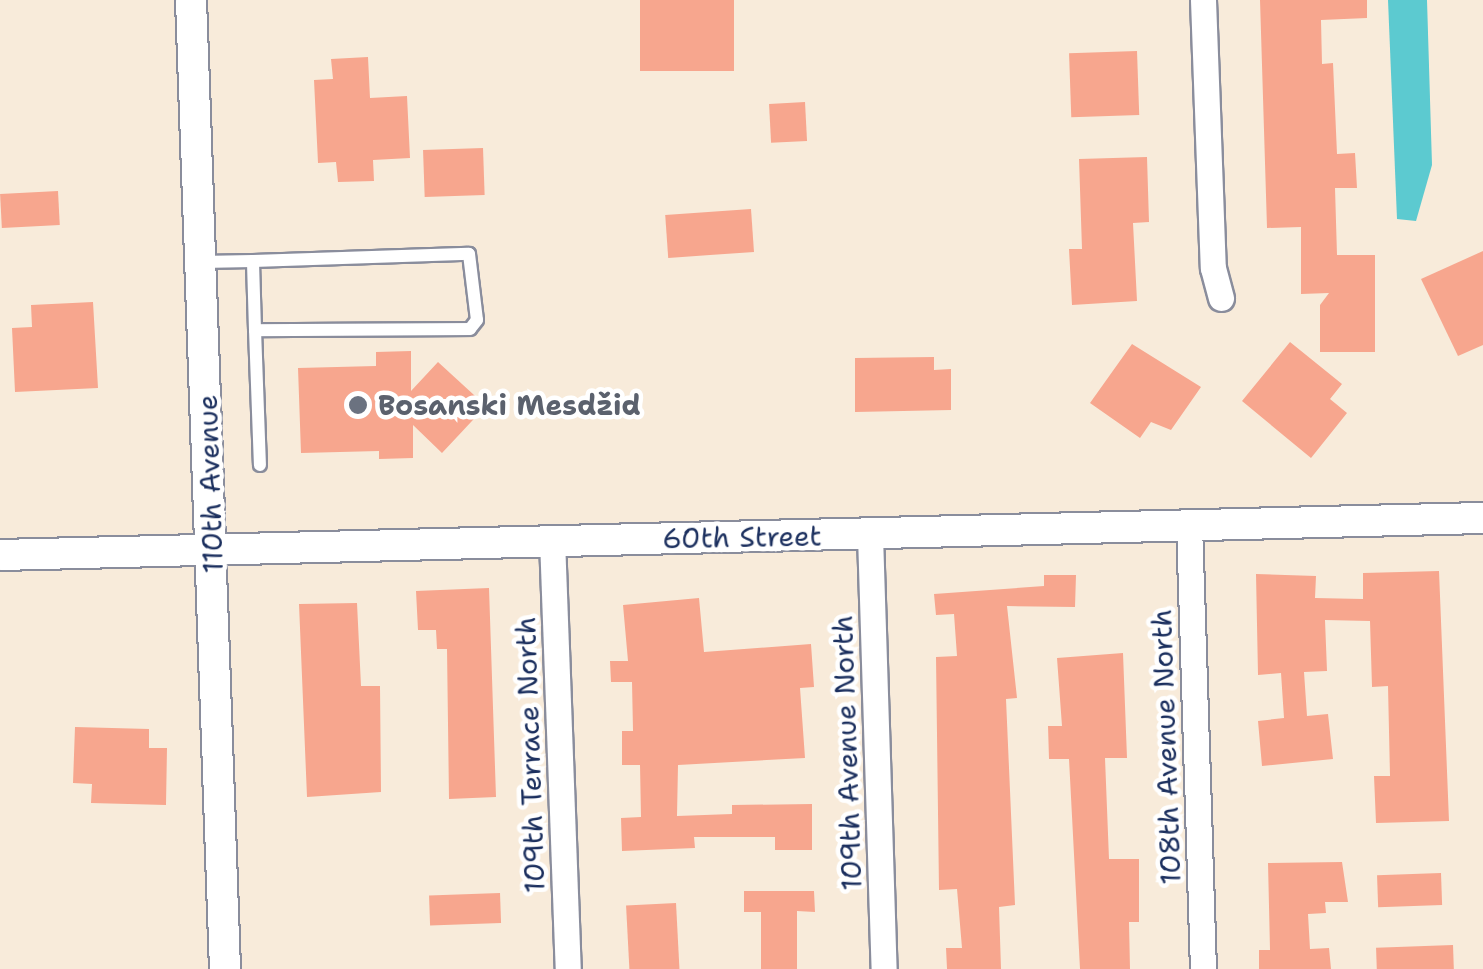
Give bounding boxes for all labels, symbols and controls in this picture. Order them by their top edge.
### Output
place label: Bosanski Mesdžid [378,388,641,422]
street label: 110th Avenue [190,394,230,574]
marker: Bosanski Mesdžid [347,394,369,416]
street label: 60th Street [662,519,822,555]
street label: 108th Avenue North [1144,609,1188,885]
street label: 109th Avenue North [825,615,869,891]
street label: 109th Terrace North [508,616,552,894]

